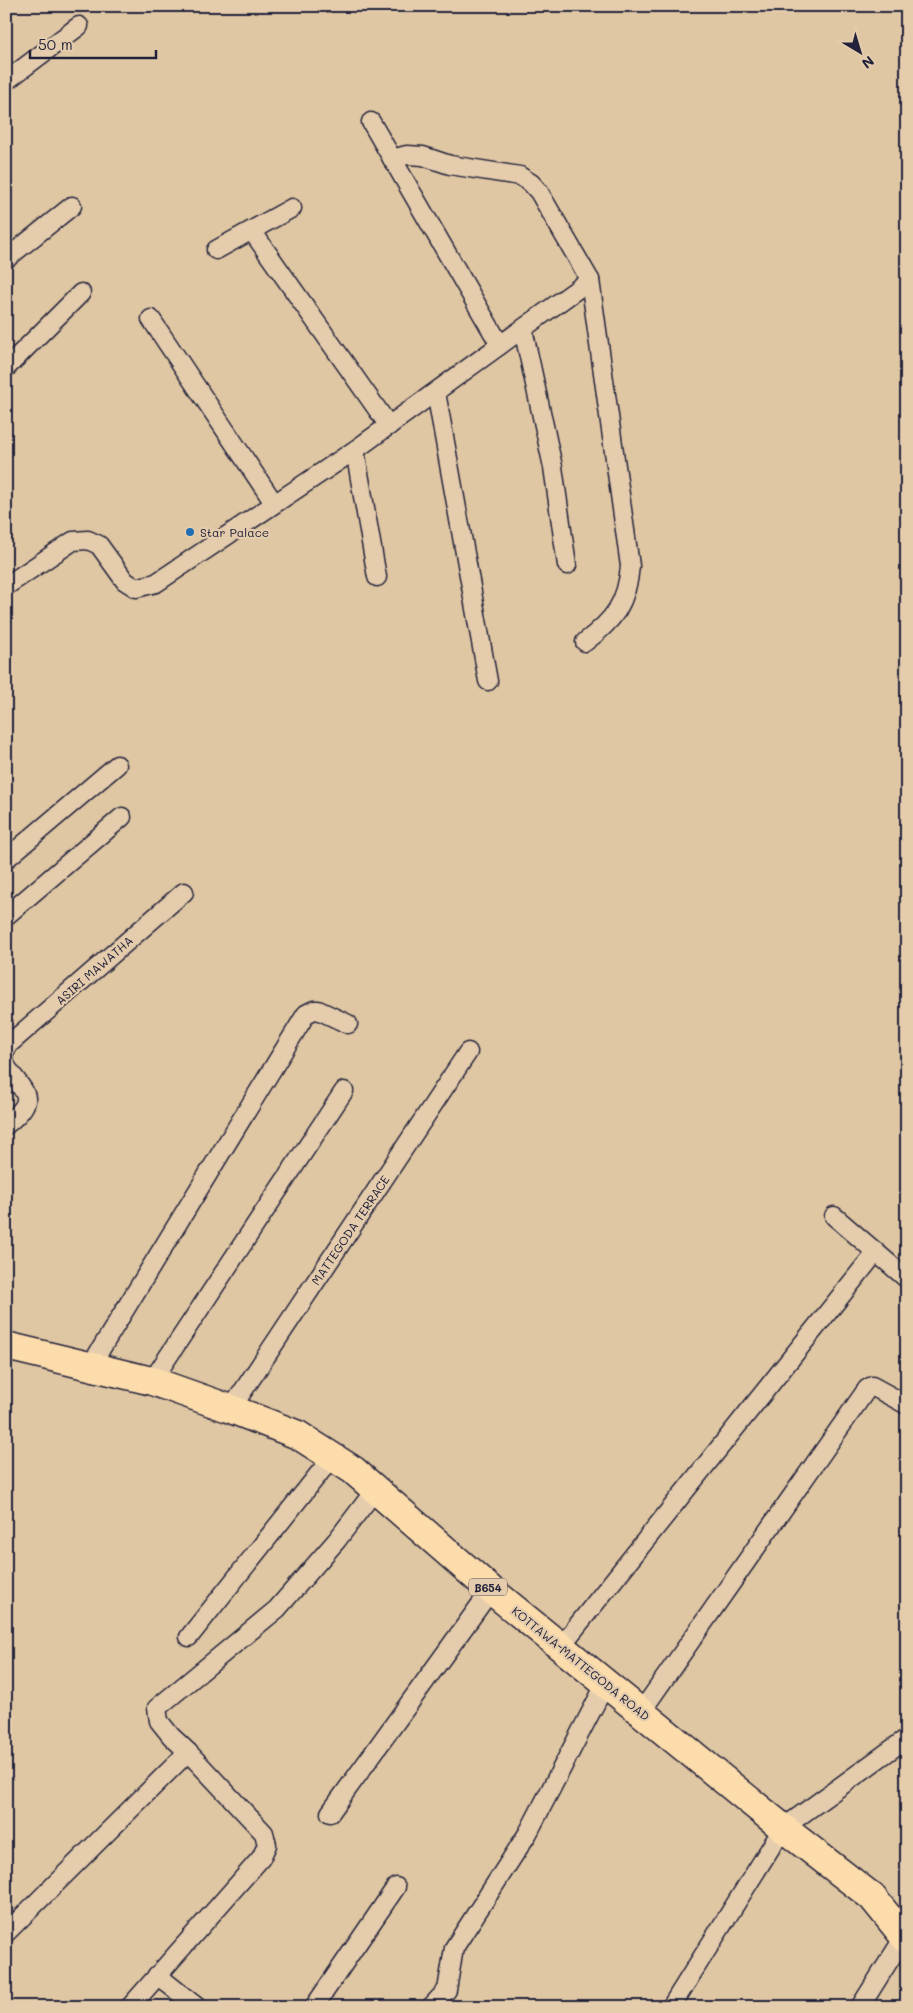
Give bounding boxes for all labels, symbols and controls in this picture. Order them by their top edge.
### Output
scale bar [30,28,156,60]
north arrow [836,28,886,78]
text: 50 m [38,34,73,54]
text: N [858,52,878,73]
place label: Star Palace [200,524,269,540]
marker: Star Palace [184,526,196,538]
street label: ASIRI MAWATHA [52,932,136,1008]
street label: MATTEGODA TERRACE [307,1172,393,1288]
road number: B654 [469,1578,507,1595]
street label: KOTTAWA-MATTEGODA ROAD [509,1602,653,1724]

